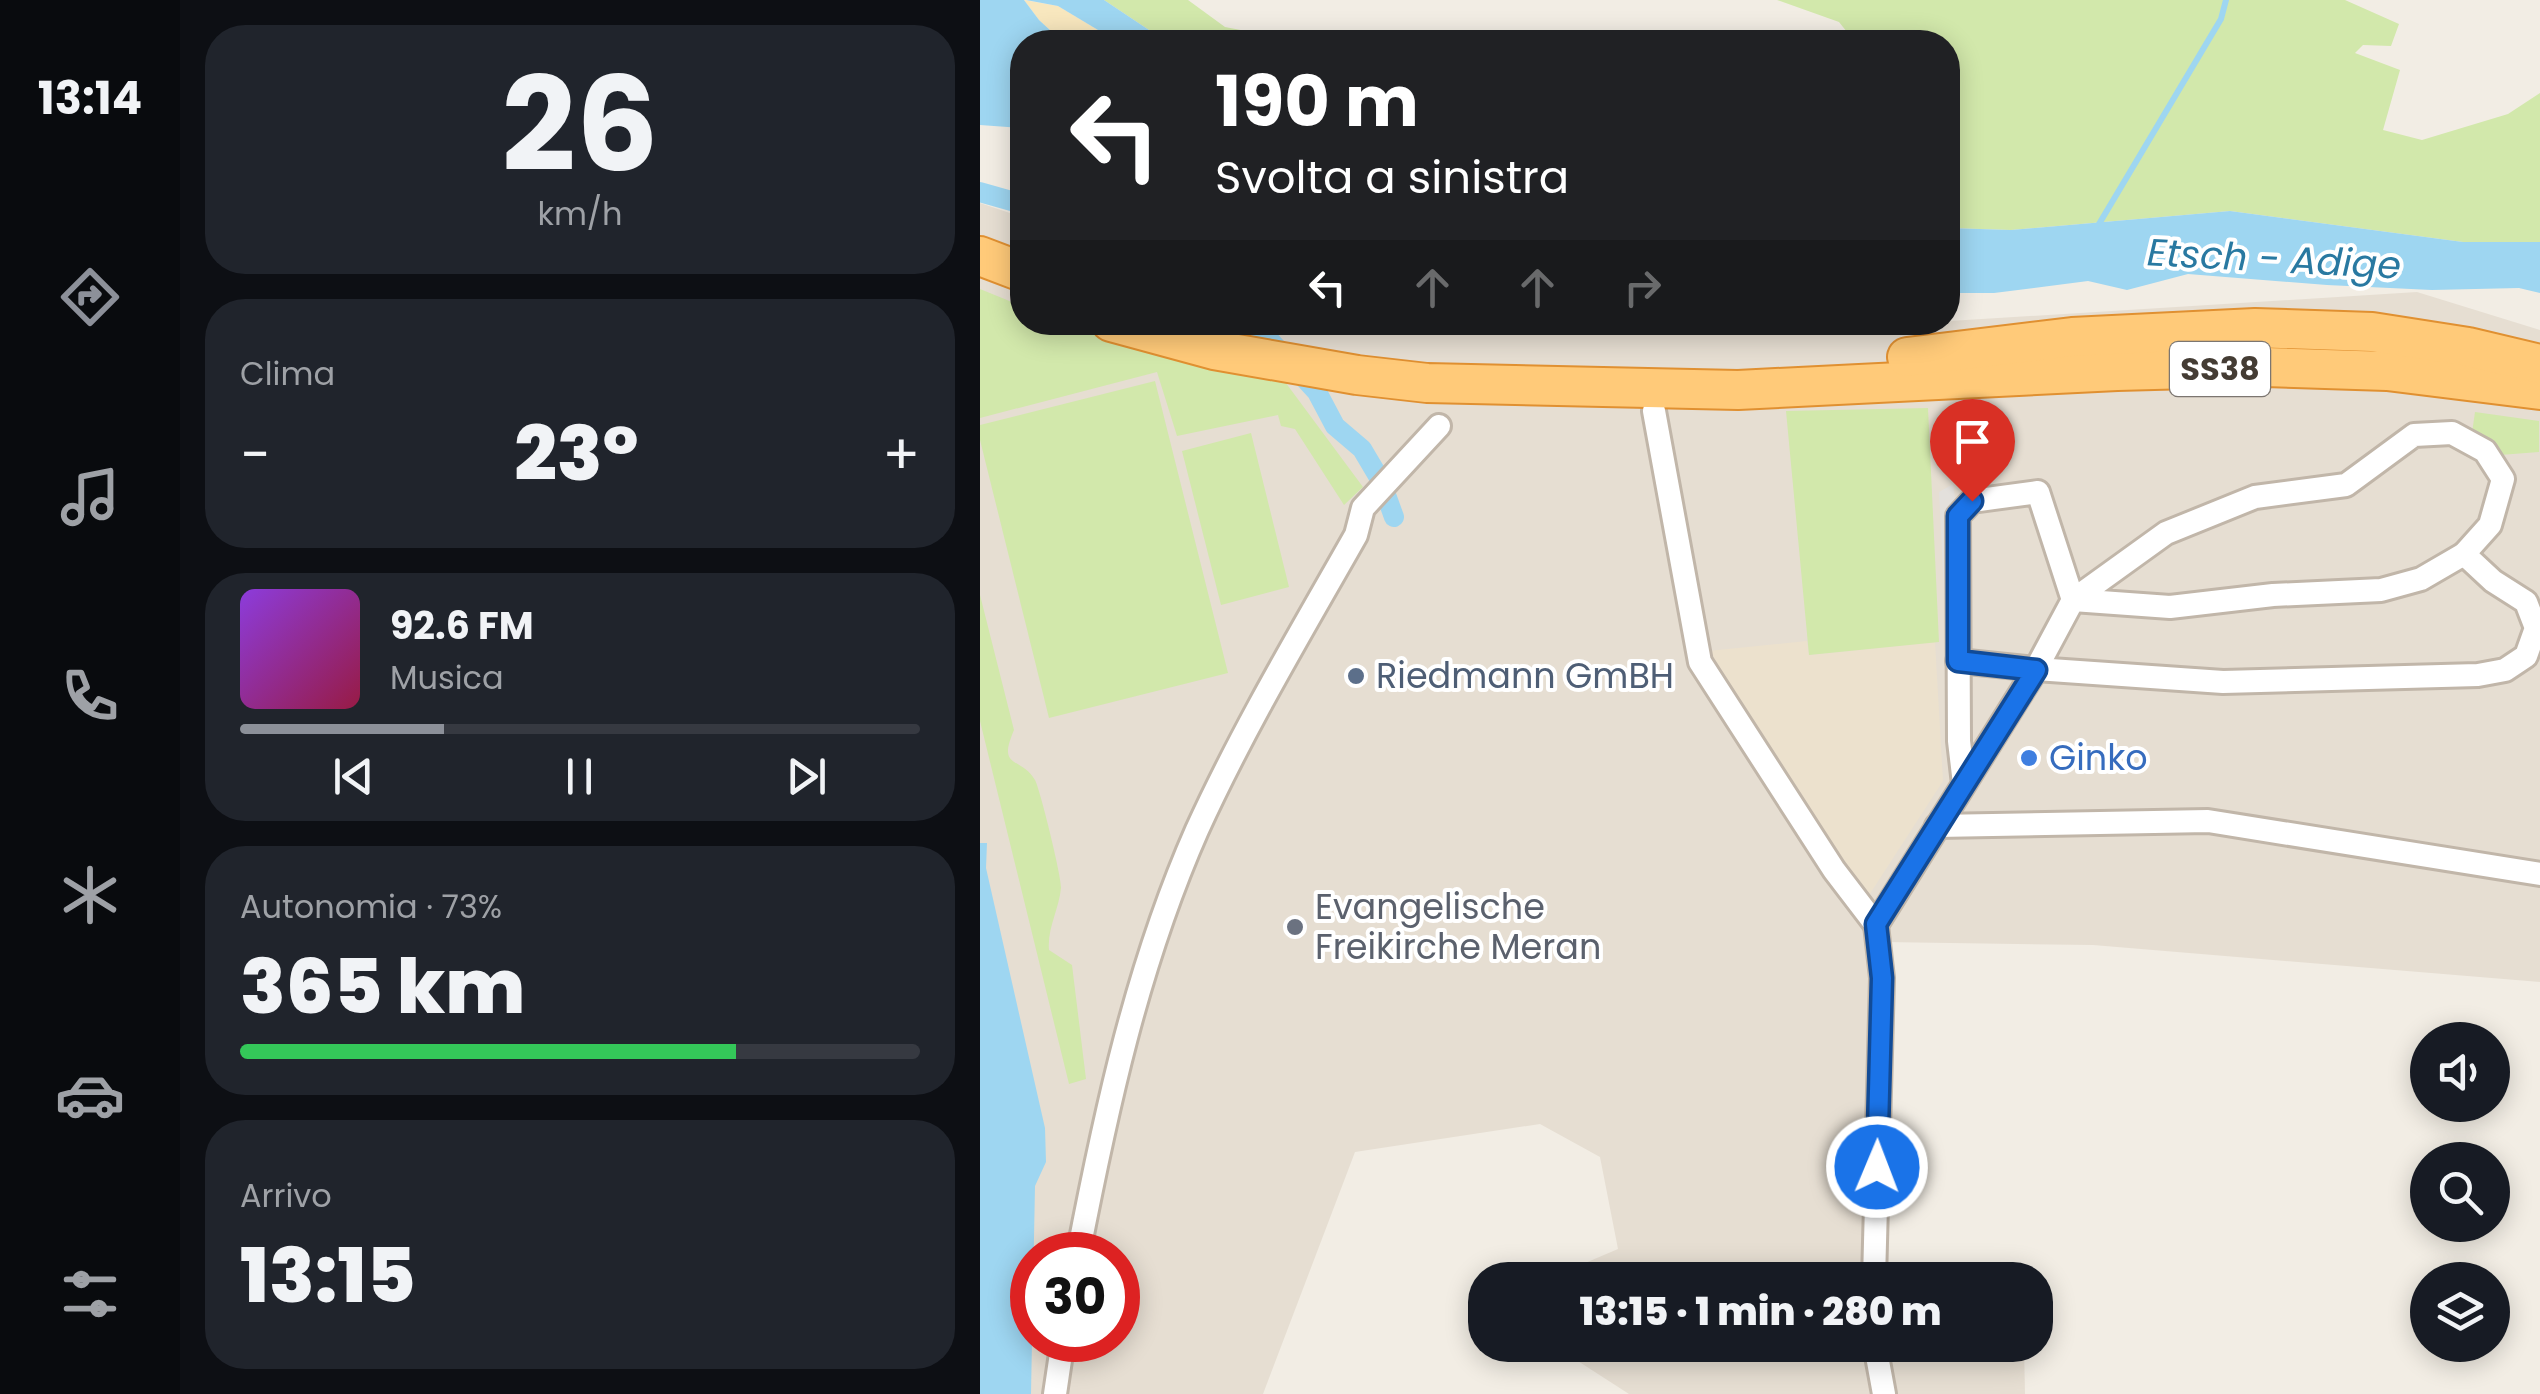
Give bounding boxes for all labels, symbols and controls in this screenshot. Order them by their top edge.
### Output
text: 26 [501,33,659,216]
text: 190 m [1215,52,1419,151]
text: 13:14 [38,67,142,130]
icon: left [1050,70,1180,200]
text: Svolta a sinistra [1215,146,1569,209]
text: km/h [537,191,623,236]
water label: Etsch - Adige [2146,225,2402,292]
icon: left [1300,260,1355,315]
icon: ahead [1405,260,1460,315]
icon: ahead [1510,260,1565,315]
icon: right [1615,260,1670,315]
icon: directions [55,262,125,332]
road number: SS38 [2170,342,2270,396]
text: Clima [240,351,335,396]
pin [1930,399,2015,502]
text: 23° [514,401,639,506]
icon: arrive [1945,414,2000,469]
text: − [240,416,270,493]
text: + [882,416,920,493]
icon: music [55,462,125,532]
text: 92.6 FM [390,599,534,652]
place label: Riedmann GmBH [1376,651,1674,700]
text: Musica [390,655,504,700]
icon: phone [55,661,125,731]
marker: Riedmann GmBH [1345,665,1367,687]
place label: Ginko [2049,733,2148,782]
marker: Ginko [2018,747,2040,769]
icon: previous [326,749,381,804]
icon: pause [552,749,607,804]
icon: next [779,749,834,804]
icon: climate [55,860,125,930]
place label: Evangelische Freikirche Meran [1315,882,1601,971]
text: Autonomia · 73% [240,884,502,929]
marker: Evangelische Freikirche Meran [1284,916,1306,938]
text: 365 km [240,934,525,1039]
map controls [2410,1022,2510,1362]
button: sound [2410,1022,2510,1122]
icon: car [55,1060,125,1130]
position arrow [1825,1115,1929,1219]
button: search [2410,1142,2510,1242]
text: Arrivo [240,1173,332,1218]
text: 13:15 [240,1223,416,1328]
speed limit sign: 30 [1010,1232,1140,1362]
icon: filters [55,1259,125,1329]
button: layers [2410,1262,2510,1362]
text: 13:15 · 1 min · 280 m [1579,1285,1942,1338]

